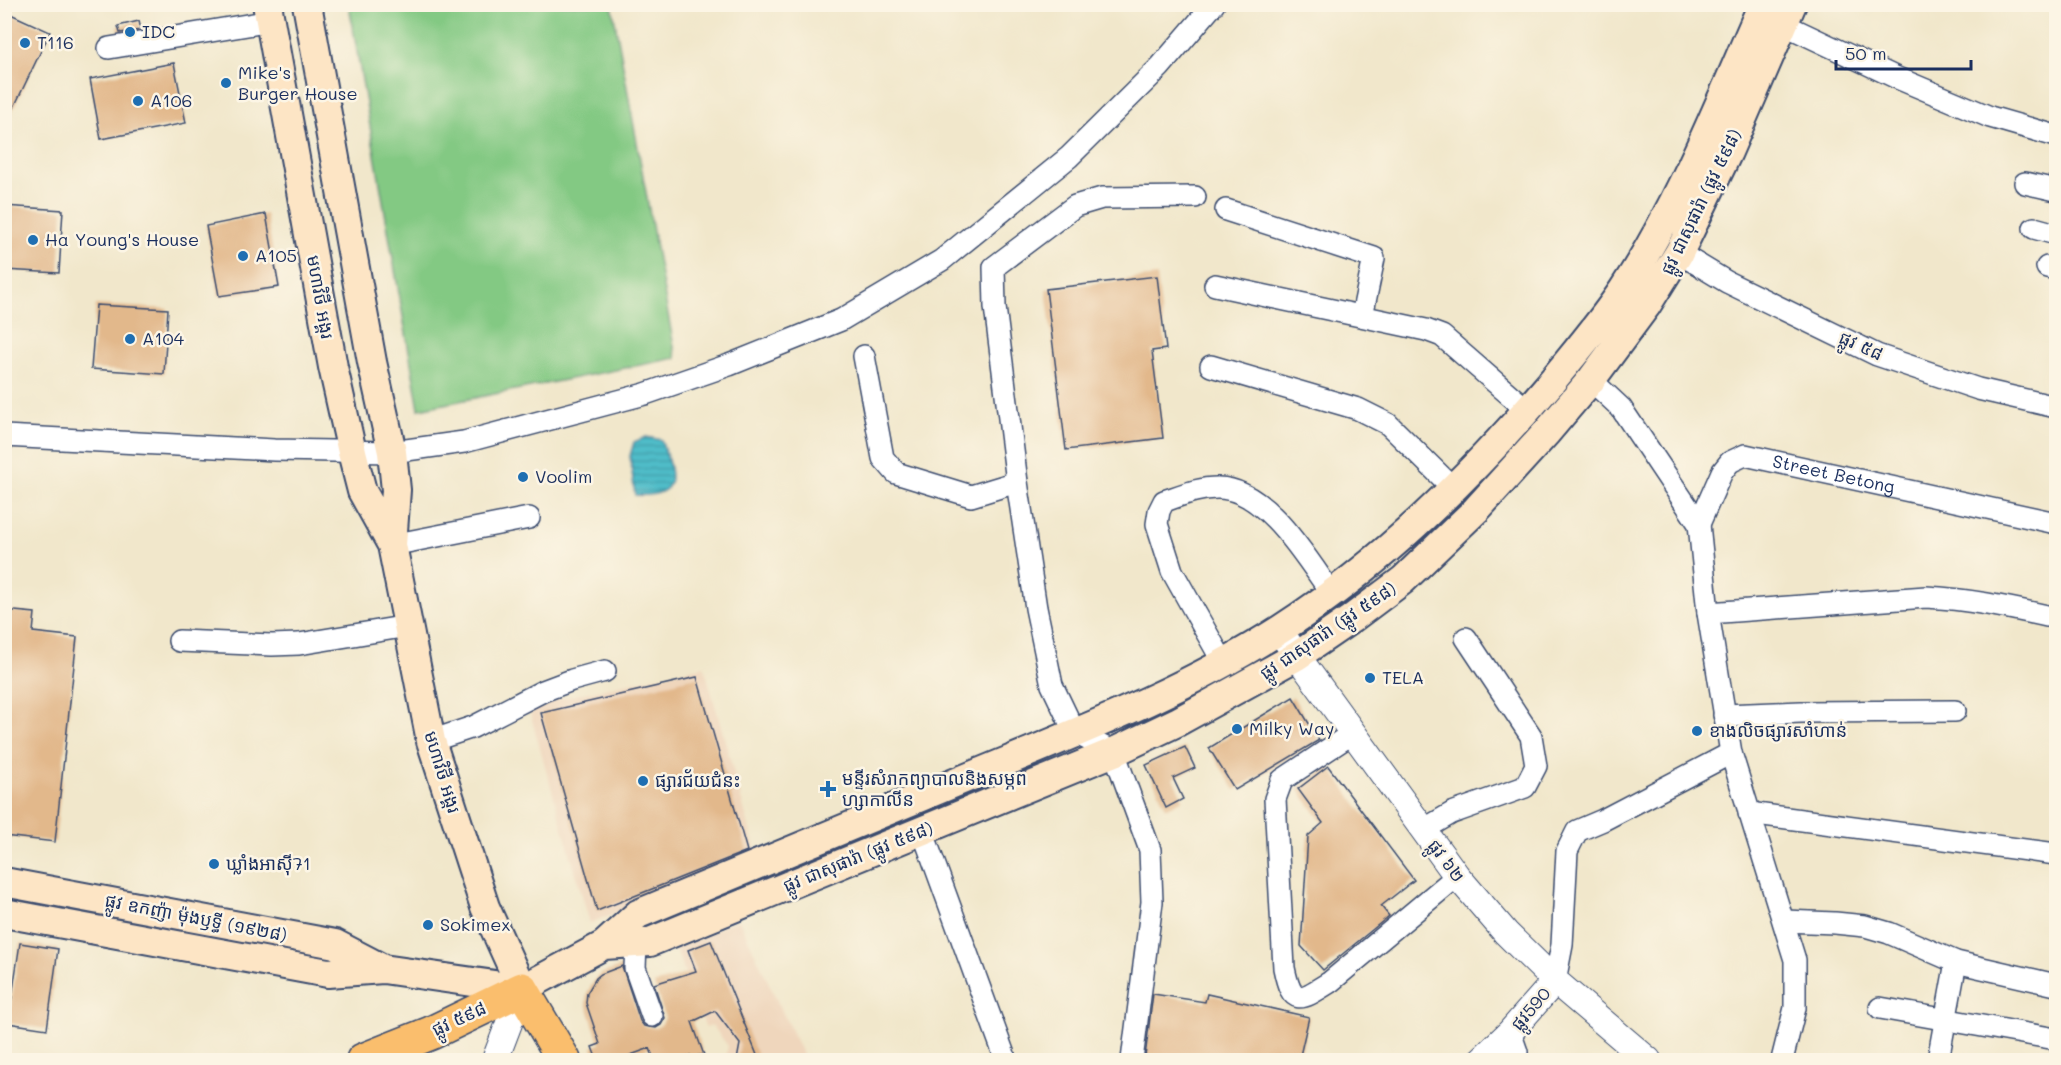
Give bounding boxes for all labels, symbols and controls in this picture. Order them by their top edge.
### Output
place label: IDC [142,19,175,43]
marker: IDC [123,25,137,39]
place label: T116 [37,30,74,54]
scale bar [1836,33,1971,71]
marker: T116 [18,36,32,50]
text: 50 m [1845,41,1887,65]
place label: Mike's Burger House [238,60,358,105]
marker: Mike's Burger House [219,76,233,90]
place label: A106 [150,88,192,112]
marker: A106 [131,94,145,108]
street label: ផ្លូវ ជាសុផារ៉ា (ផ្លូវ ៥៩៨) [1654,125,1751,281]
place label: Ha Young's House [45,227,199,251]
marker: Ha Young's House [26,233,40,247]
place label: A105 [255,243,297,267]
marker: A105 [236,249,250,263]
street label: មហាវិថី អង្គរ [301,253,340,341]
street label: ផ្លូវ ៥៨ [1833,325,1887,370]
place label: A104 [142,326,185,350]
marker: A104 [123,332,137,346]
street label: Street Betong [1771,448,1897,498]
place label: Voolim [535,464,592,488]
marker: Voolim [516,470,530,484]
street label: ផ្លូវ ជាសុផារ៉ា (ផ្លូវ ៥៩៨) [1255,576,1403,689]
place label: TELA [1382,665,1424,689]
marker: TELA [1363,671,1377,685]
place label: Milky Way [1249,716,1335,740]
place label: ខាងលិចផ្សារសាំហាន់ [1709,718,1847,742]
marker: Milky Way [1230,722,1244,736]
marker: ខាងលិចផ្សារសាំហាន់ [1690,724,1704,738]
street label: មហាវិថី អង្គរ [419,728,467,816]
place label: មន្ទីរសំរាកព្យាបាលនិងសម្ភព ហ្សាកាលីន [842,766,1027,811]
place label: ផ្សារជ័យជំនះ [655,768,741,792]
marker: ផ្សារជ័យជំនះ [636,774,650,788]
marker: មន្ទីរសំរាកព្យាបាលនិងសម្ភព ហ្សាកាលីន [819,780,837,798]
street label: ផ្លូវ ជាសុផារ៉ា (ផ្លូវ ៥៩៨) [779,815,938,902]
street label: ផ្លូវ ៦២ [1419,834,1471,890]
place label: ឃ្លាំងអាសុី71 [226,851,311,876]
marker: ឃ្លាំងអាសុី71 [207,857,221,871]
street label: ផ្លូវ ឧកញ៉ា ម៉ុងឫទ្ធី (១៩២៨) [102,888,289,952]
place label: Sokimex [440,912,511,936]
marker: Sokimex [421,918,435,932]
street label: ផ្លូវ590 [1505,982,1560,1038]
street label: ផ្លូវ ៥៩៨ [428,995,492,1046]

